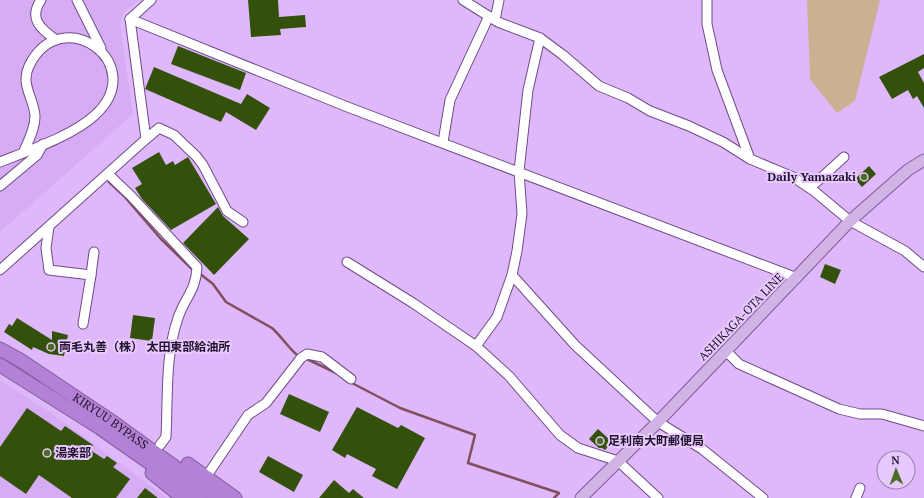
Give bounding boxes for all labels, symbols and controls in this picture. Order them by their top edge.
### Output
place label: Daily Yamazaki [767,169,856,184]
marker: Daily Yamazaki [859,172,869,182]
street label: ASHIKAGA-OTA LINE [695,270,786,364]
place label: 両毛丸善（株） 太田東部給油所 [59,339,230,354]
marker: 両毛丸善（株） 太田東部給油所 [46,342,56,352]
street label: KIRYUU BYPASS [70,390,151,452]
place label: 足利南大町郵便局 [608,433,704,448]
marker: 足利南大町郵便局 [595,436,605,446]
place label: 湯楽部 [55,445,91,460]
marker: 湯楽部 [42,448,52,458]
north arrow [876,450,916,490]
text: N [891,453,901,467]

